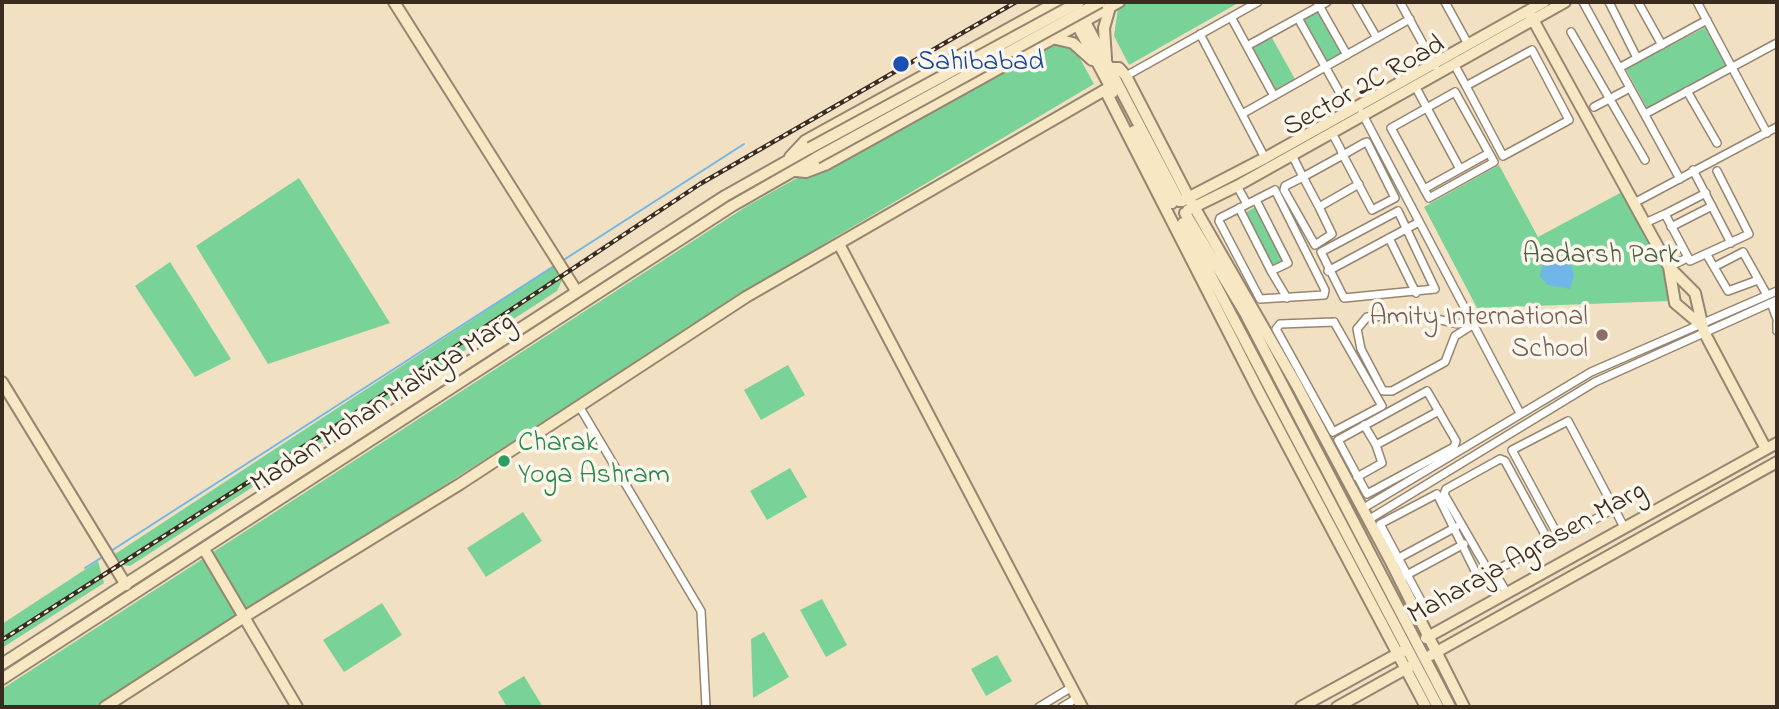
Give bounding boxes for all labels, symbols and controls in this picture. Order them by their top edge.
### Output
street label: Sector 2C Road [1278,30,1452,146]
place label: Sahibabad [917,47,1044,81]
marker: Sahibabad [891,54,911,74]
park label: Aadarsh Park [1522,240,1680,274]
place label: Amity International School [1369,302,1588,368]
street label: Madan Mohan Malviya Marg [246,307,522,503]
marker: Amity International School [1594,327,1610,343]
place label: Charak Yoga Ashram [518,428,670,494]
marker: Charak Yoga Ashram [496,453,512,469]
street label: Maharaja Agrasen Marg [1403,476,1653,634]

